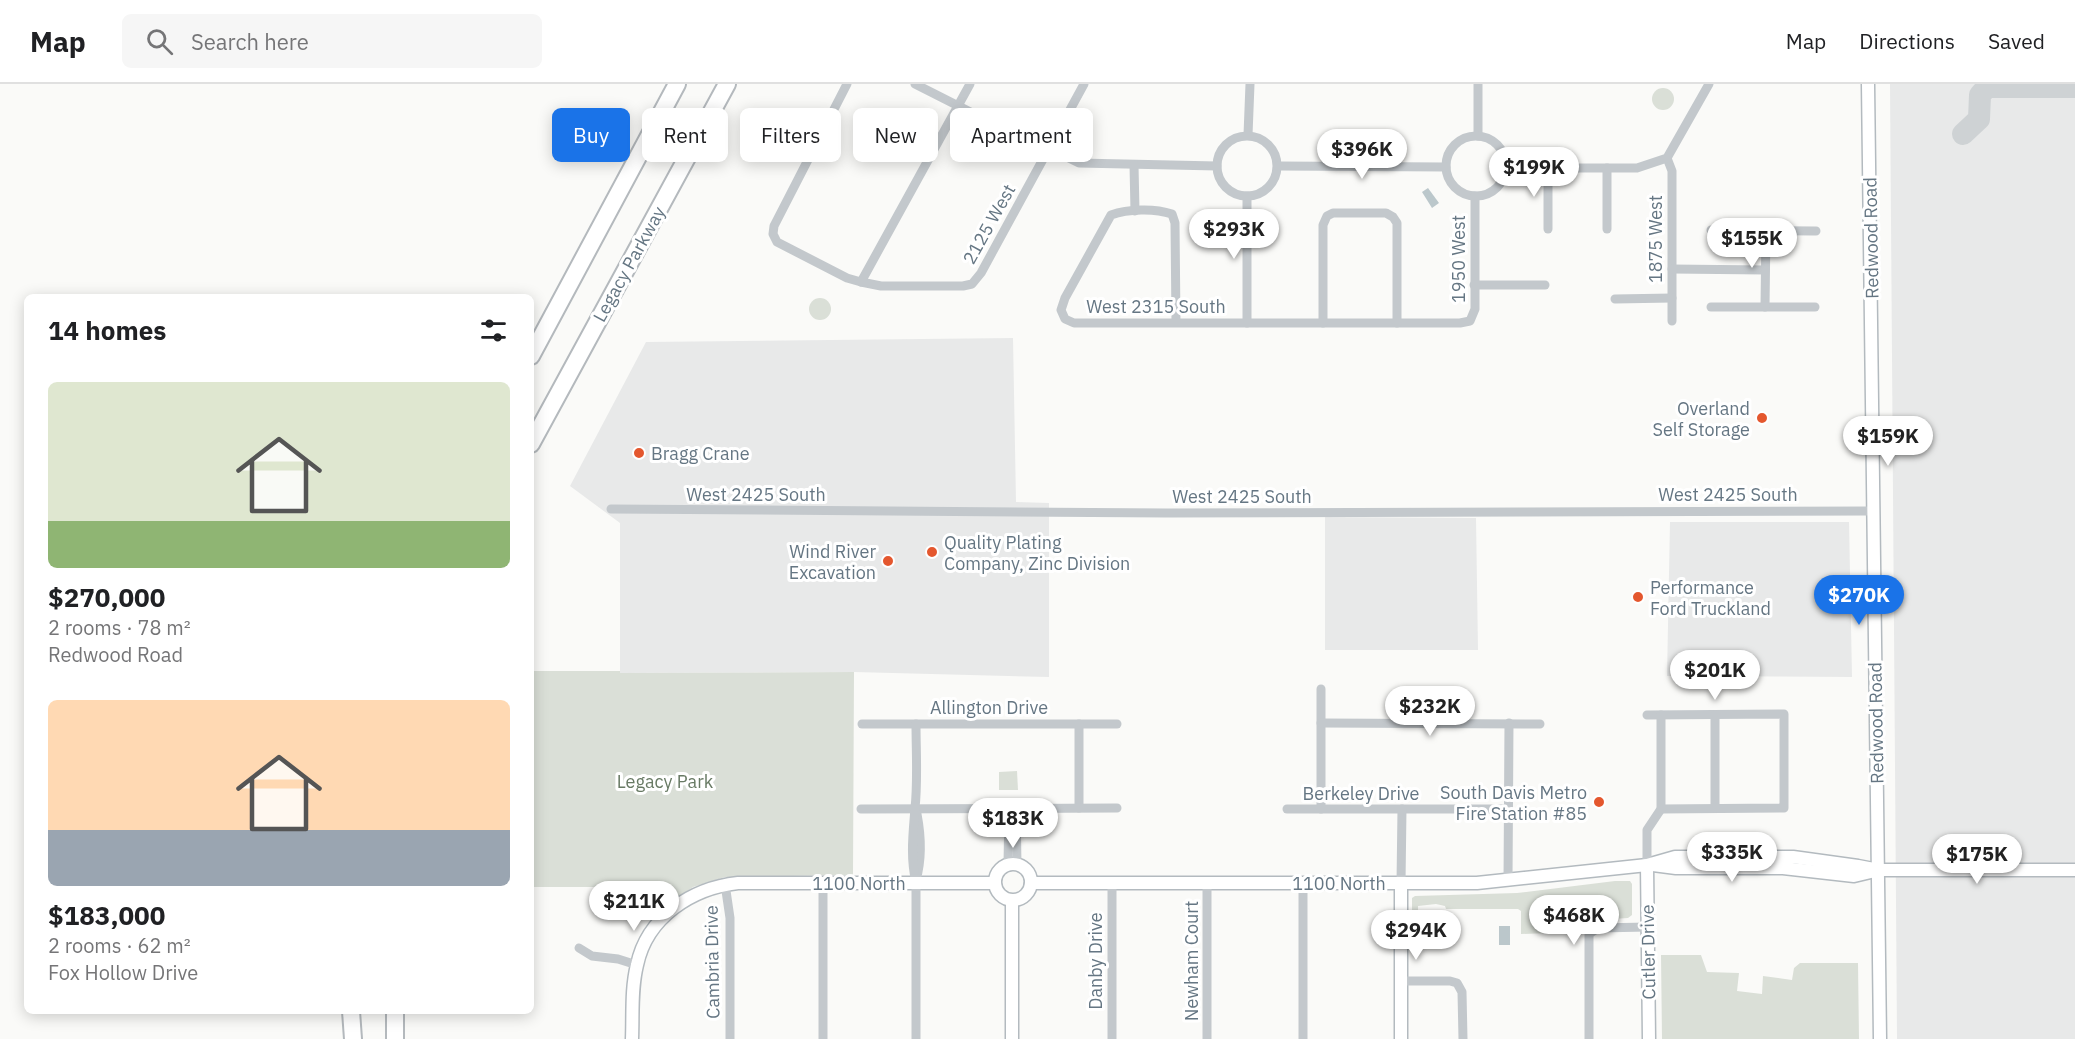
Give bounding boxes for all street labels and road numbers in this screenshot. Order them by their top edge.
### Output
street label: Redwood Road [1858,177,1884,299]
street label: 2125 West [958,180,1020,268]
street label: 1875 West [1644,195,1667,283]
street label: Legacy Parkway [588,202,670,326]
street label: 1950 West [1447,215,1470,303]
street label: West 2315 South [1086,295,1226,318]
street label: West 2425 South [686,483,826,506]
street label: West 2425 South [1658,483,1798,506]
street label: West 2425 South [1172,485,1312,508]
street label: Redwood Road [1863,662,1889,784]
street label: Allington Drive [930,696,1048,719]
street label: Berkeley Drive [1303,782,1420,805]
street label: 1100 North [812,872,906,895]
street label: 1100 North [1292,872,1386,895]
street label: Newham Court [1180,901,1203,1021]
street label: Cutler Drive [1636,904,1660,1000]
street label: Cambria Drive [700,905,724,1019]
street label: Danby Drive [1084,912,1107,1010]

